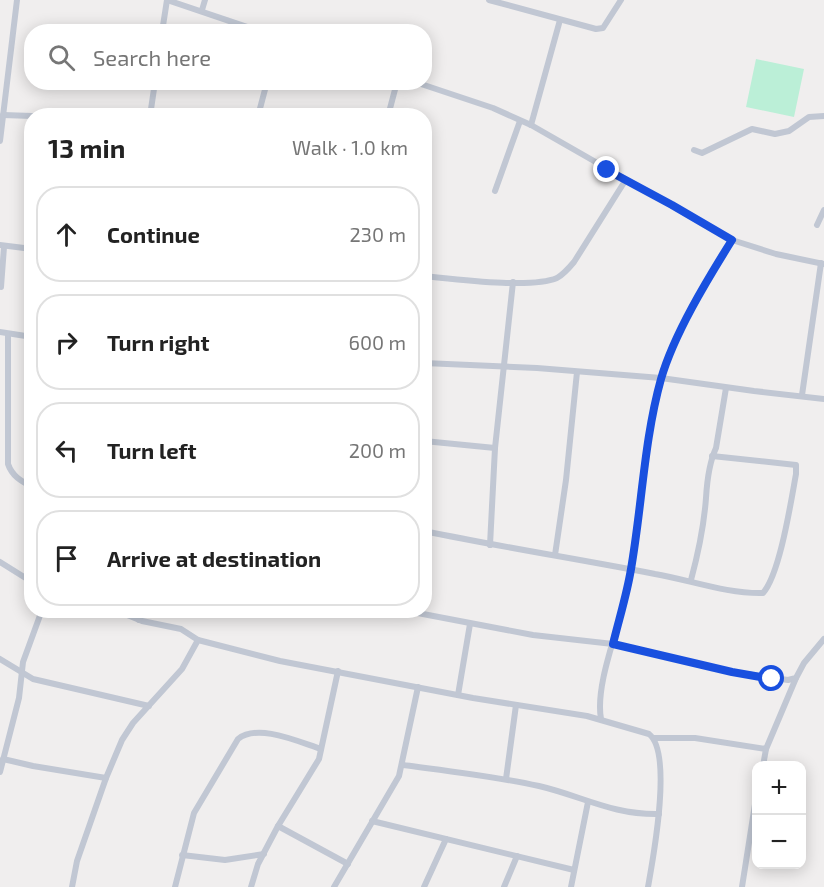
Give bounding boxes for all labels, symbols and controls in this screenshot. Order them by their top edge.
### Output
search box [24,24,432,90]
icon: search [45,41,78,74]
text: Search here [93,44,211,70]
text: 13 min [48,132,125,163]
text: Walk · 1.0 km [292,135,408,159]
route end [593,156,619,182]
icon: ahead [50,218,83,251]
text: Continue [107,221,200,247]
text: 230 m [350,222,406,246]
icon: right [50,326,83,359]
text: Turn right [107,329,209,355]
text: 600 m [348,330,406,354]
icon: left [50,434,83,467]
text: Turn left [107,437,196,463]
text: 200 m [349,438,406,462]
icon: arrive [50,542,83,575]
text: Arrive at destination [107,545,321,571]
route start [758,665,784,691]
map controls [752,761,806,869]
button: + [752,761,806,815]
button: − [752,815,806,869]

